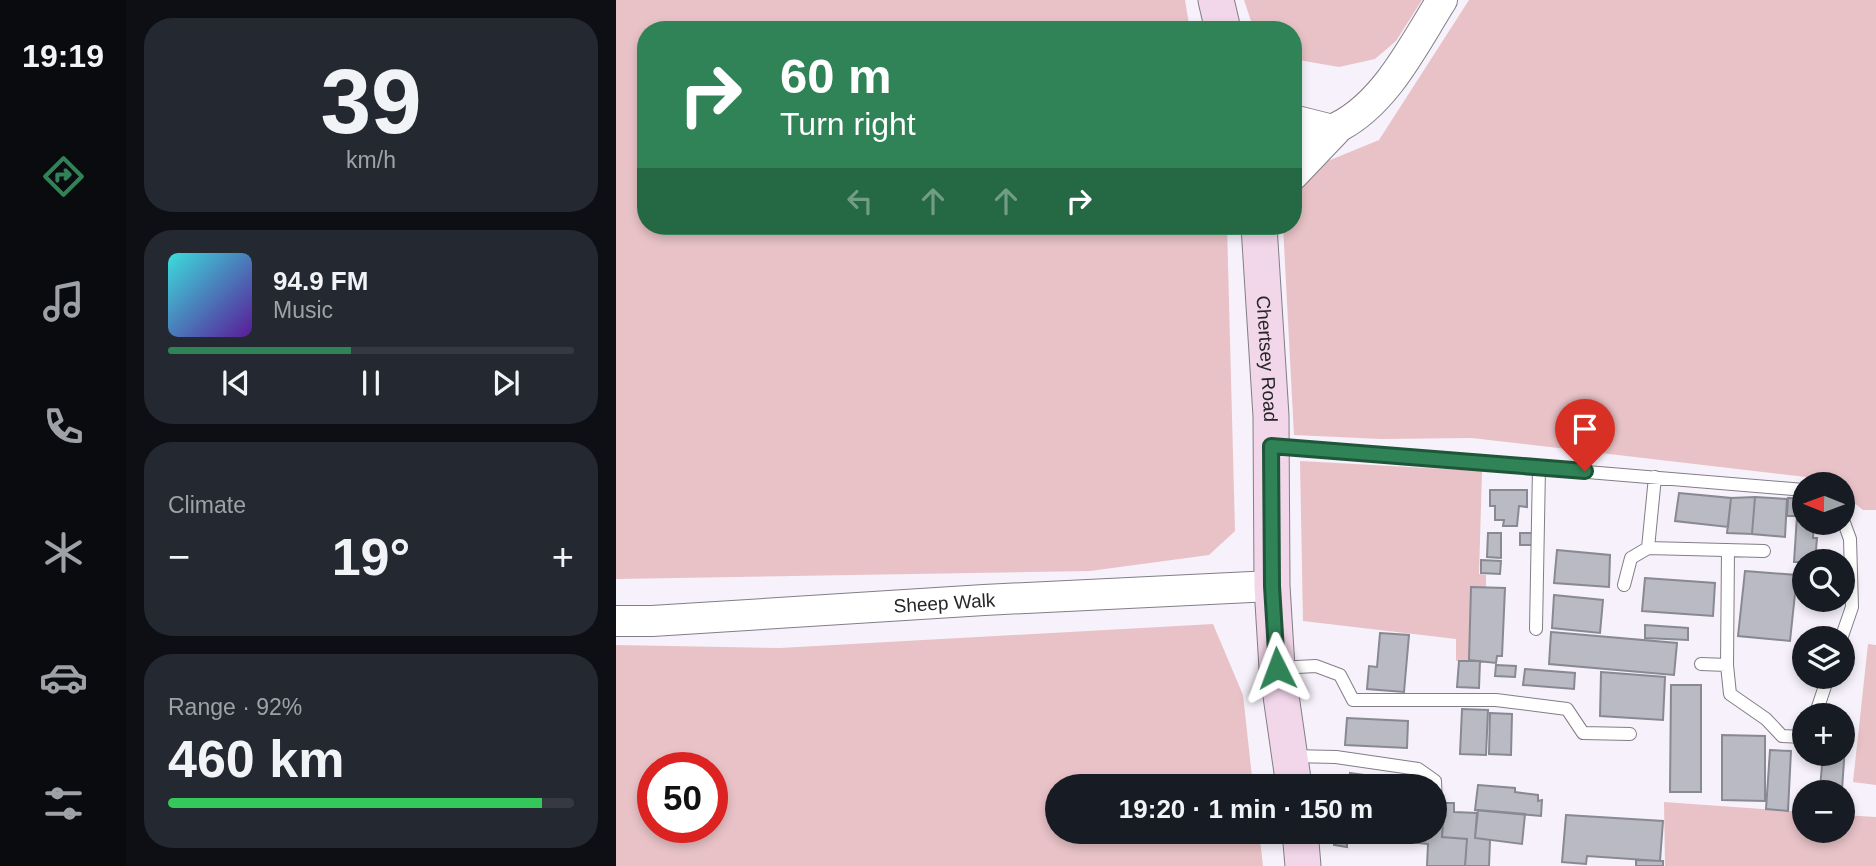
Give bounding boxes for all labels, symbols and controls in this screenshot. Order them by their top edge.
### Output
text: 19:19 [22,38,104,74]
icon: right [665,49,756,140]
text: 60 m [780,49,892,103]
text: 39 [320,51,422,152]
text: Turn right [780,106,916,142]
text: km/h [346,147,396,173]
icon: directions [39,152,88,201]
icon: left [841,182,879,220]
icon: ahead [914,182,952,220]
icon: ahead [987,182,1025,220]
icon: right [1060,182,1098,220]
text: 94.9 FM [273,266,368,296]
icon: music [39,277,88,326]
street label: Chertsey Road [1253,295,1282,422]
text: Music [273,297,333,323]
icon: previous [217,364,255,402]
icon: pause [352,364,390,402]
icon: next [487,364,525,402]
pin [1555,399,1615,471]
icon: phone [39,402,88,451]
icon: arrive [1566,410,1604,448]
north arrow [1792,472,1855,536]
map controls [1792,472,1855,843]
text: Climate [168,492,246,518]
icon: climate [39,528,88,577]
text: 19° [332,528,410,586]
text: − [168,536,190,578]
text: + [552,536,574,578]
button: search [1792,549,1855,612]
street label: Sheep Walk [893,589,996,616]
button: layers [1792,626,1855,689]
position arrow [1240,631,1314,705]
icon: car [39,653,88,702]
text: Range · 92% [168,694,302,720]
button: + [1792,703,1855,766]
text: 460 km [168,730,344,788]
speed limit sign: 50 [637,752,728,843]
icon: filters [39,779,88,828]
button: − [1792,780,1855,843]
text: 19:20 · 1 min · 150 m [1119,794,1373,824]

